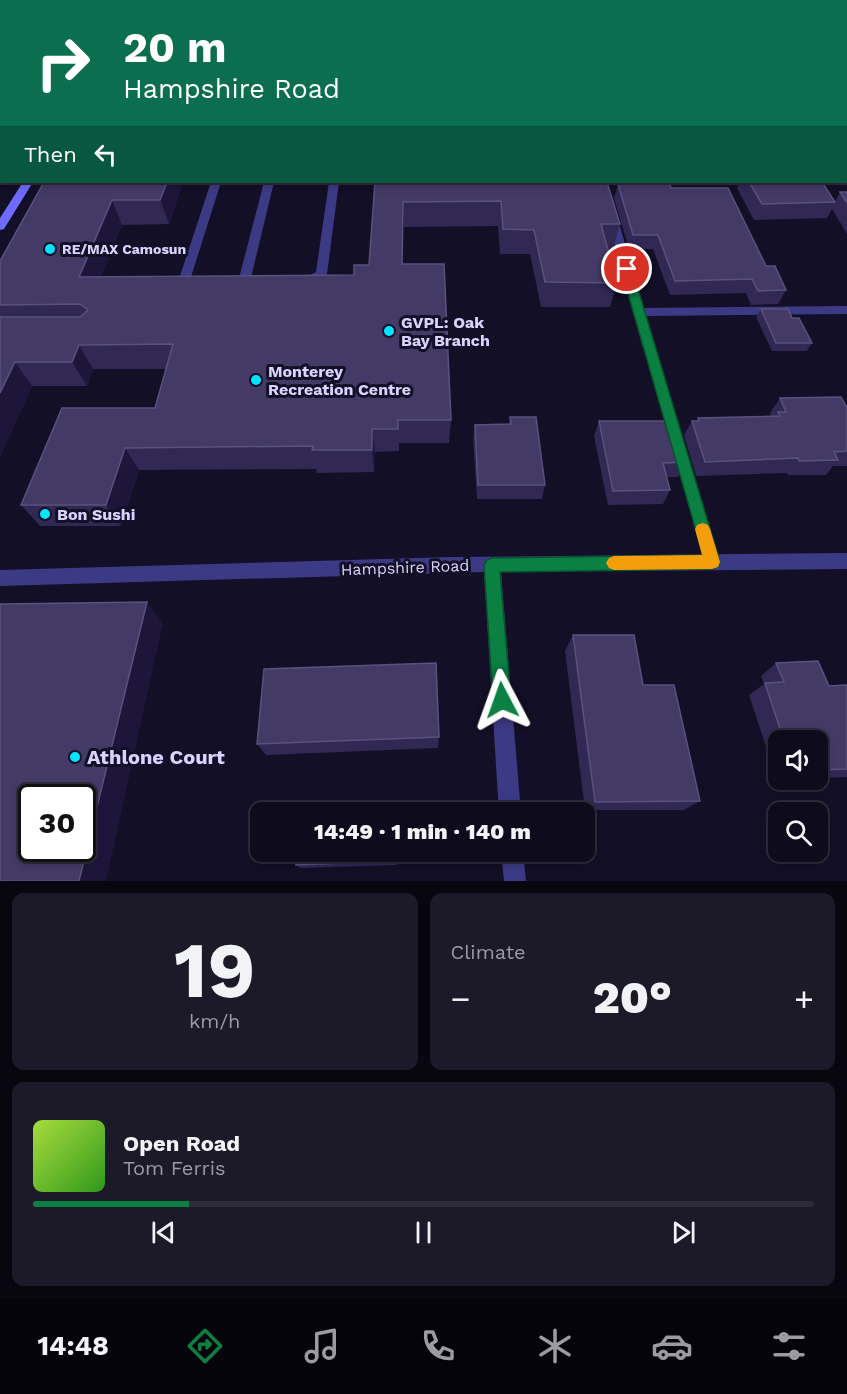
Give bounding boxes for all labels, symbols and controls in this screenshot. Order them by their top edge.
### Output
text: 20 m [123,23,227,72]
icon: right [24,24,102,102]
text: Hampshire Road [123,73,340,105]
icon: left [89,138,122,171]
text: Then [24,142,77,167]
place label: RE/MAX Camosun [62,241,186,257]
marker: RE/MAX Camosun [43,242,57,256]
pin [601,243,652,294]
icon: arrive [610,252,643,285]
place label: GVPL: Oak Bay Branch [401,313,490,350]
marker: GVPL: Oak Bay Branch [382,324,396,338]
place label: Monterey Recreation Centre [268,362,411,399]
marker: Monterey Recreation Centre [249,373,263,387]
place label: Bon Sushi [57,505,135,524]
marker: Bon Sushi [38,507,52,521]
street label: Hampshire Road [340,556,470,579]
position arrow [470,668,534,732]
map controls [768,730,828,862]
button: sound [768,730,828,790]
place label: Athlone Court [87,745,225,769]
marker: Athlone Court [68,750,82,764]
speed limit sign: 30 [18,784,96,862]
button: search [768,802,828,862]
text: 14:49 · 1 min · 140 m [314,819,531,844]
text: 19 [174,924,256,1016]
text: Climate [451,940,526,964]
text: 20° [593,971,672,1024]
text: − [451,979,470,1018]
text: + [794,979,814,1018]
text: km/h [189,1009,241,1033]
text: Open Road [123,1131,240,1156]
text: Tom Ferris [123,1156,226,1180]
icon: previous [147,1216,180,1249]
icon: pause [407,1216,440,1249]
icon: next [667,1216,700,1249]
icon: directions [184,1325,226,1367]
icon: music [301,1325,343,1367]
icon: phone [417,1325,459,1367]
icon: climate [534,1325,576,1367]
icon: car [651,1325,693,1367]
icon: filters [768,1325,810,1367]
text: 14:48 [37,1330,109,1362]

